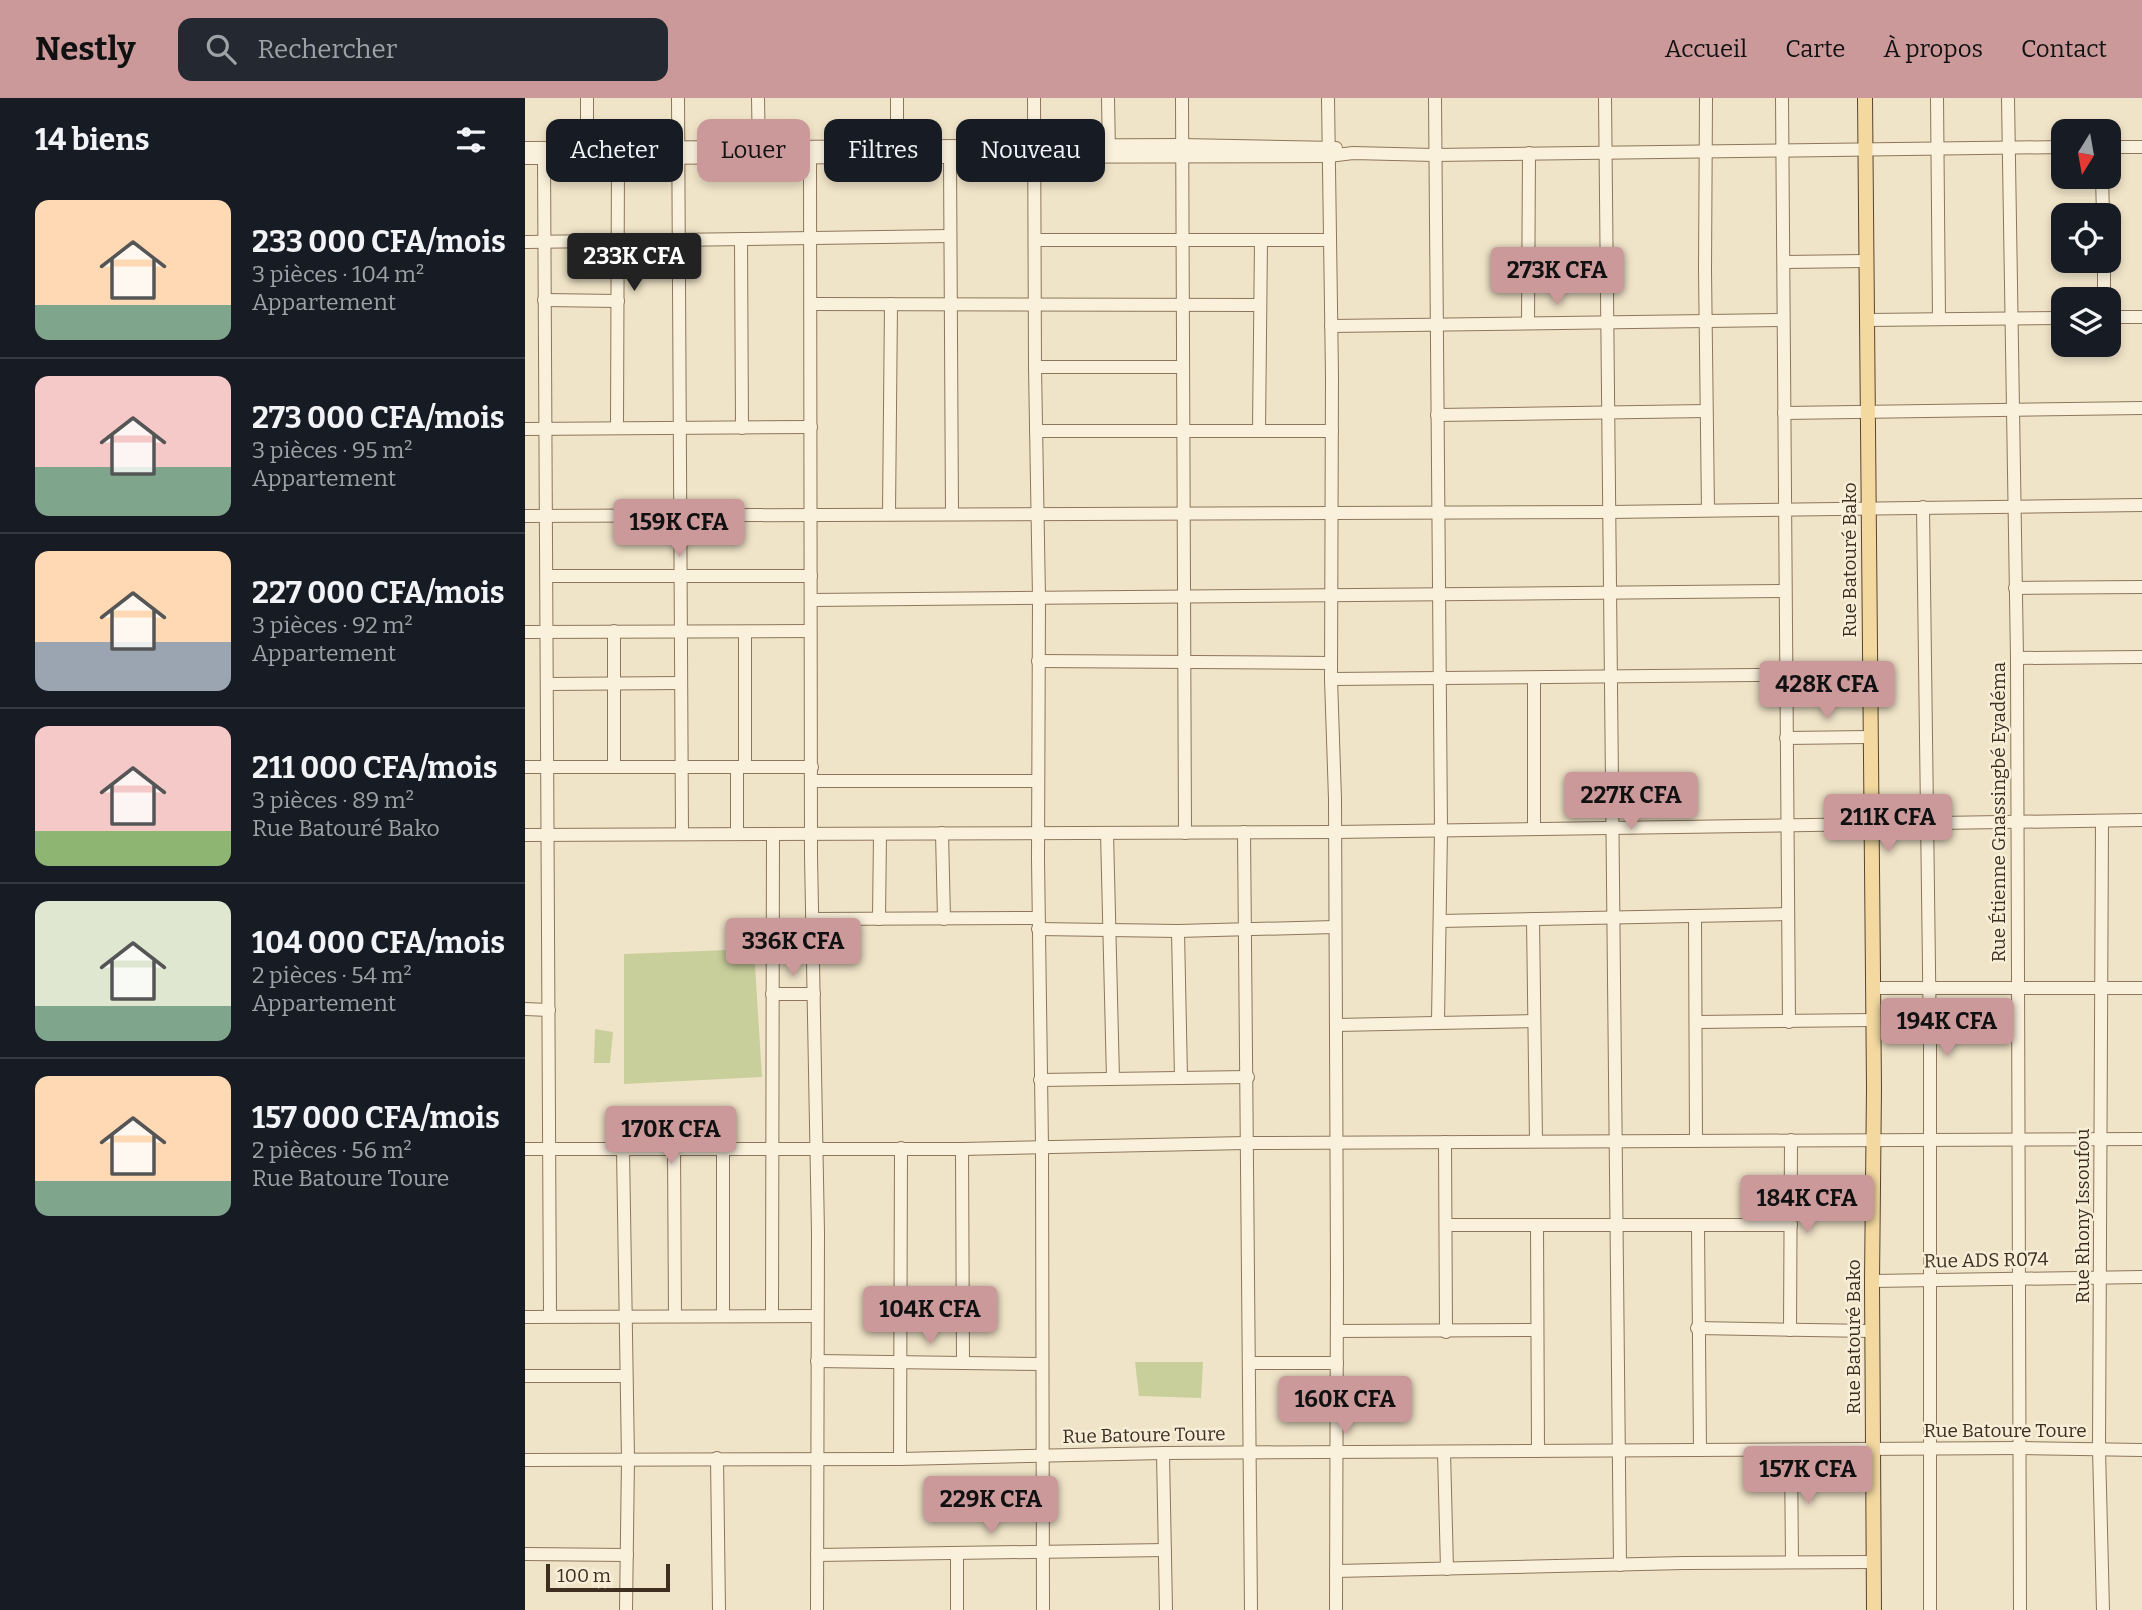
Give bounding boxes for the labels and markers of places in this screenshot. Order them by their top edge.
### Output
pin: 233K CFA [562,234,706,293]
pin: 273K CFA [1485,248,1629,307]
pin: 159K CFA [607,500,751,559]
pin: 428K CFA [1755,662,1899,721]
pin: 227K CFA [1559,772,1703,832]
pin: 211K CFA [1816,794,1960,854]
pin: 336K CFA [721,918,865,978]
pin: 194K CFA [1875,998,2019,1058]
pin: 170K CFA [599,1107,743,1166]
pin: 184K CFA [1735,1176,1879,1235]
pin: 104K CFA [858,1286,1002,1346]
pin: 160K CFA [1273,1376,1417,1436]
pin: 157K CFA [1736,1446,1880,1506]
pin: 229K CFA [919,1476,1063,1536]

